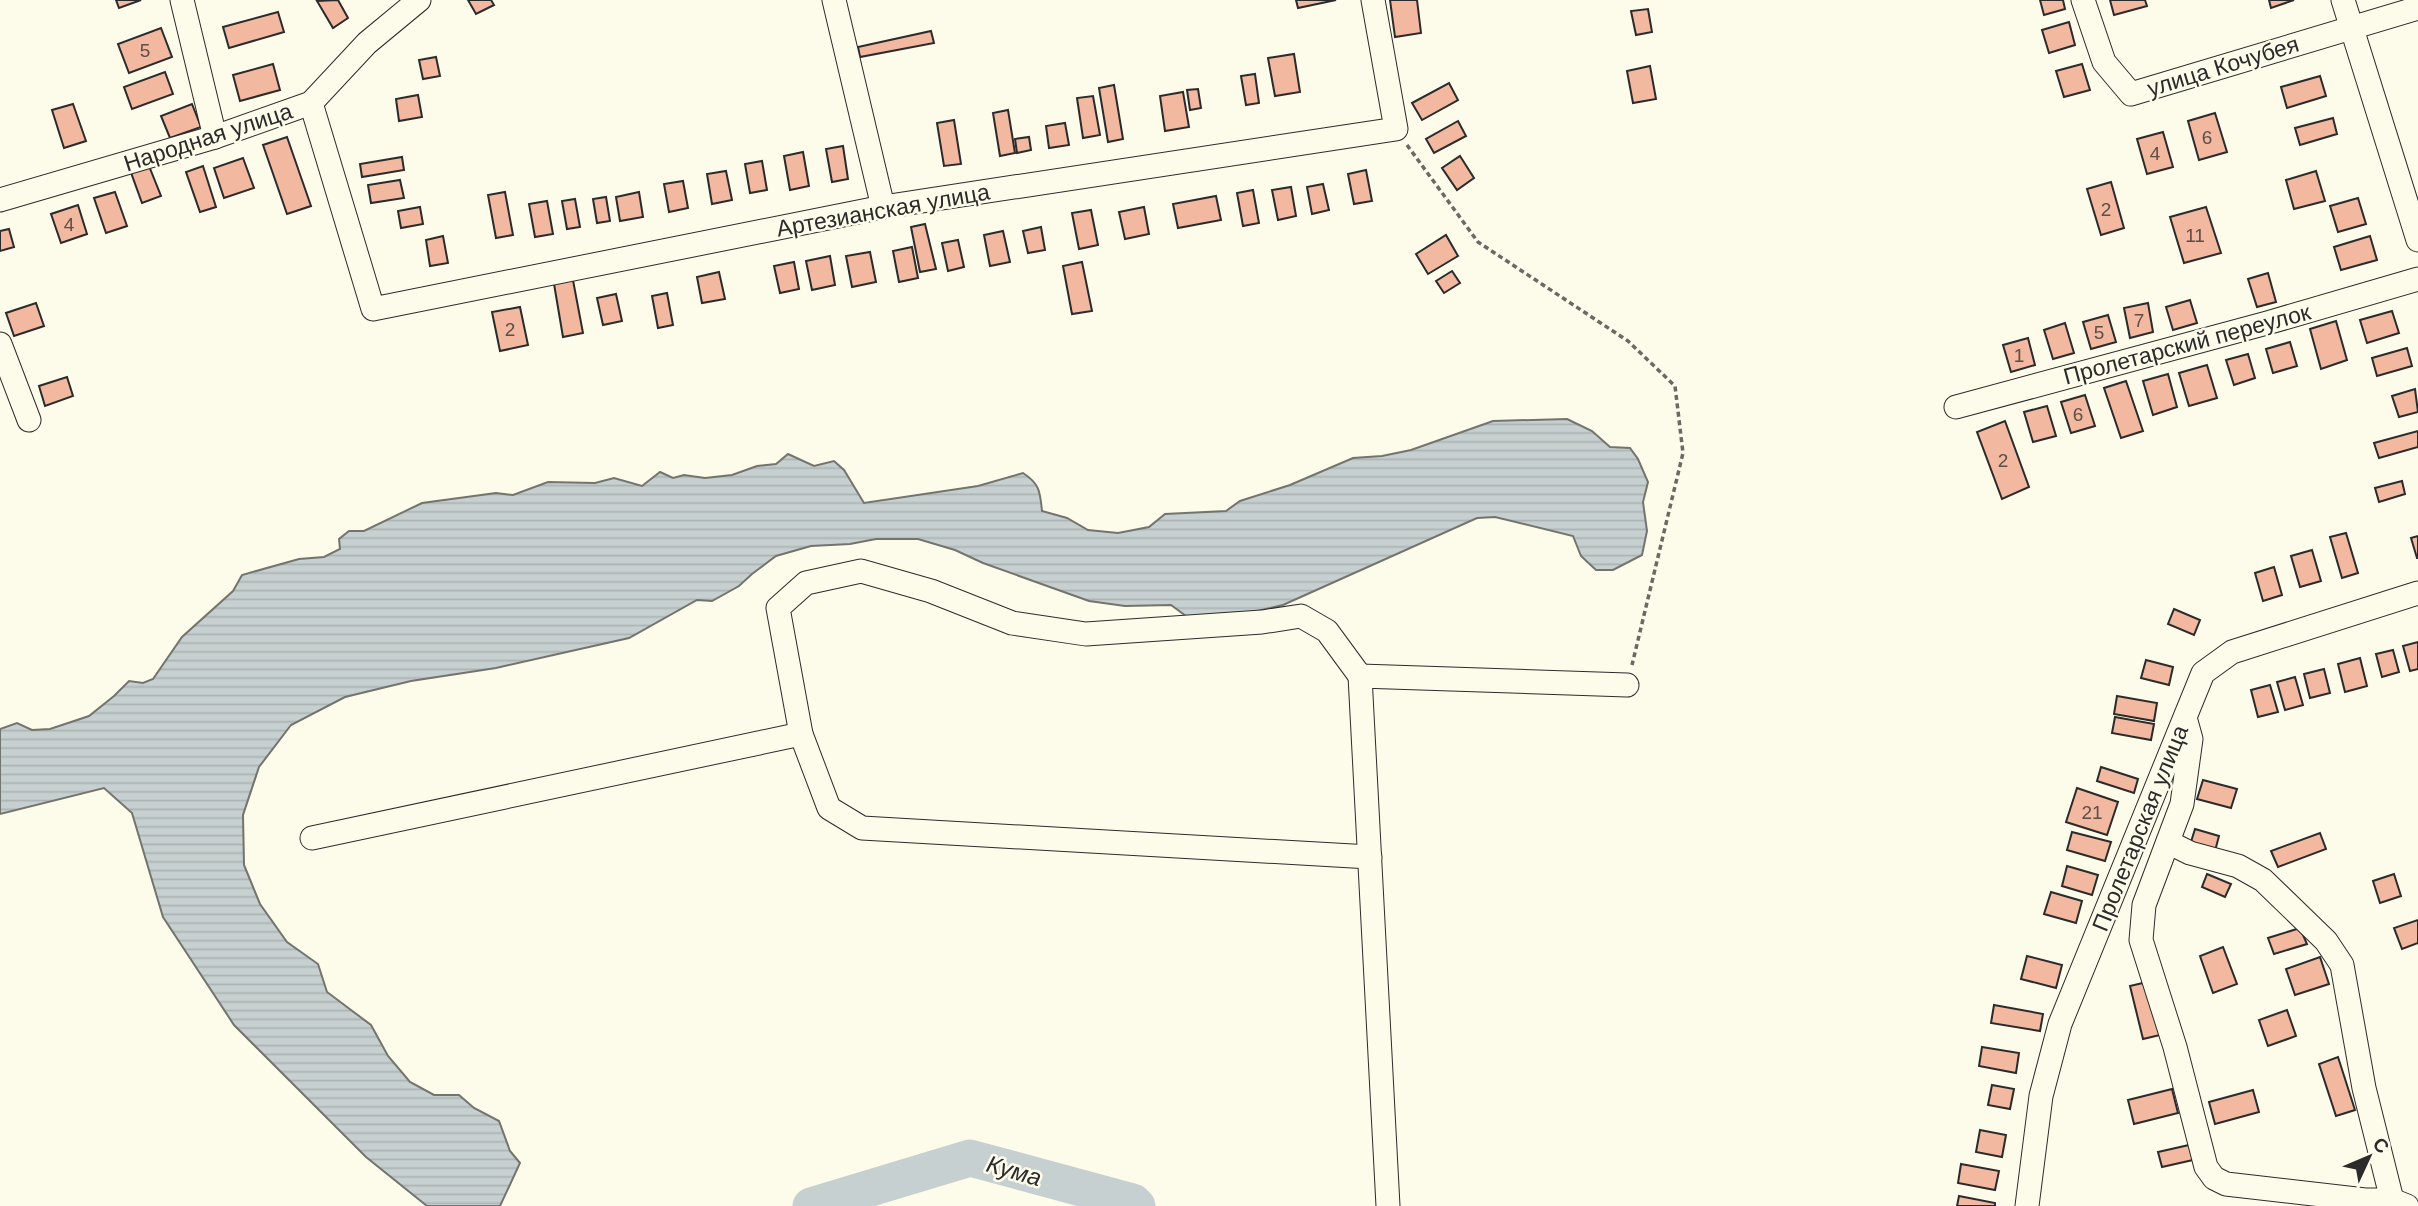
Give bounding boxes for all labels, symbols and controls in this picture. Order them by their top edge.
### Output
street label: улица Кочубея [2144,31,2302,101]
house number: 5 [140,40,150,61]
street label: Народная улица [121,97,296,176]
house number: 6 [2202,127,2212,148]
house number: 4 [2150,143,2161,164]
street label: Артезианская улица [774,178,992,242]
house number: 2 [2101,199,2111,220]
house number: 4 [64,214,75,235]
house number: 11 [2185,225,2205,246]
street label: Пролетарский переулок [2061,298,2314,390]
house number: 7 [2134,310,2144,331]
house number: 2 [505,319,515,340]
house number: 5 [2094,322,2104,343]
house number: 1 [2014,345,2024,366]
house number: 6 [2073,404,2083,425]
house number: 2 [1998,450,2008,471]
street label: Пролетарская улица [2087,721,2193,935]
house number: 21 [2081,802,2103,823]
north arrow [2334,1122,2404,1192]
text: С [2369,1133,2393,1158]
water label: Кума [984,1150,1045,1191]

